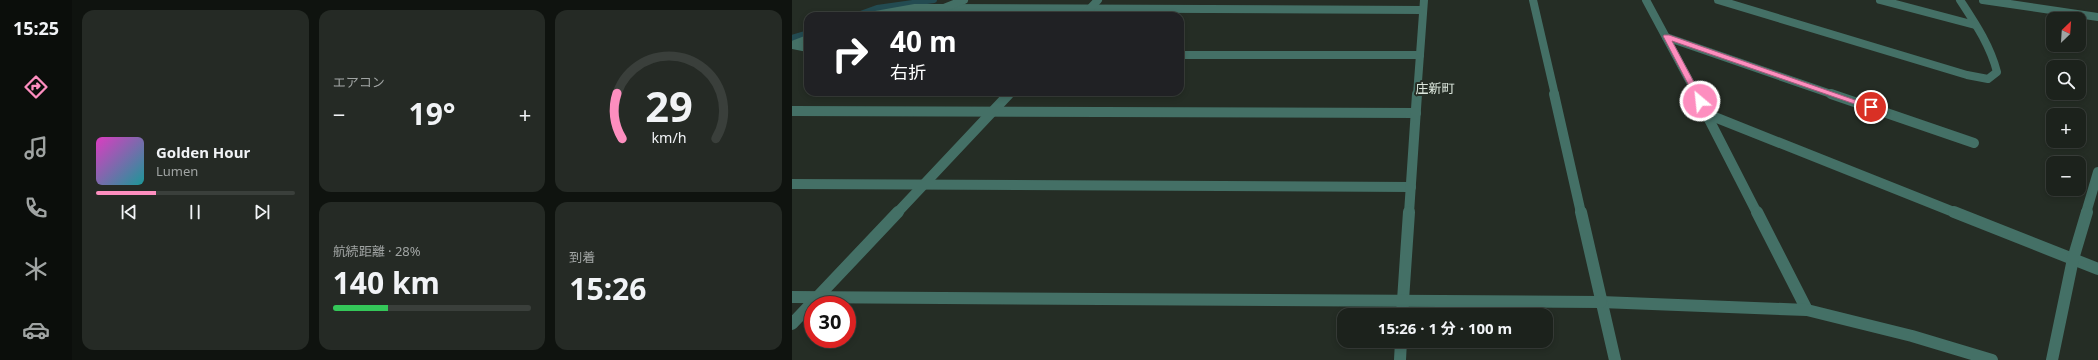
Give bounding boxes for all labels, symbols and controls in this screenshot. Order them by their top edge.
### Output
north arrow [2046,12,2086,52]
map controls [2046,12,2086,196]
text: 15:25 [13,16,59,40]
text: 40 m [890,22,957,60]
icon: right [824,28,876,80]
text: 右折 [890,60,926,84]
button: search [2046,60,2086,100]
icon: directions [22,73,50,101]
text: エアコン [333,73,385,91]
text: 29 [645,78,692,134]
district label: 庄新町 [1415,79,1455,97]
position arrow [1679,80,1721,122]
pin [1854,90,1888,124]
text: 19° [408,93,456,134]
icon: arrive [1860,96,1882,118]
text: − [333,99,345,129]
text: + [519,99,531,129]
button: + [2046,108,2086,148]
text: km/h [651,128,686,147]
icon: music [22,134,50,162]
text: Golden Hour [156,142,250,162]
button: − [2046,156,2086,196]
text: Lumen [156,162,198,180]
icon: phone [22,194,50,222]
icon: previous [118,201,140,223]
icon: pause [184,201,206,223]
icon: next [251,201,273,223]
text: 航続距離 · 28% [333,242,421,260]
text: 到着 [569,248,595,266]
icon: climate [22,255,50,283]
text: 140 km [333,262,440,303]
text: 15:26 [569,268,646,309]
speed limit sign: 30 [804,296,856,348]
icon: car [22,316,50,344]
text: 15:26 · 1 分 · 100 m [1378,318,1512,338]

